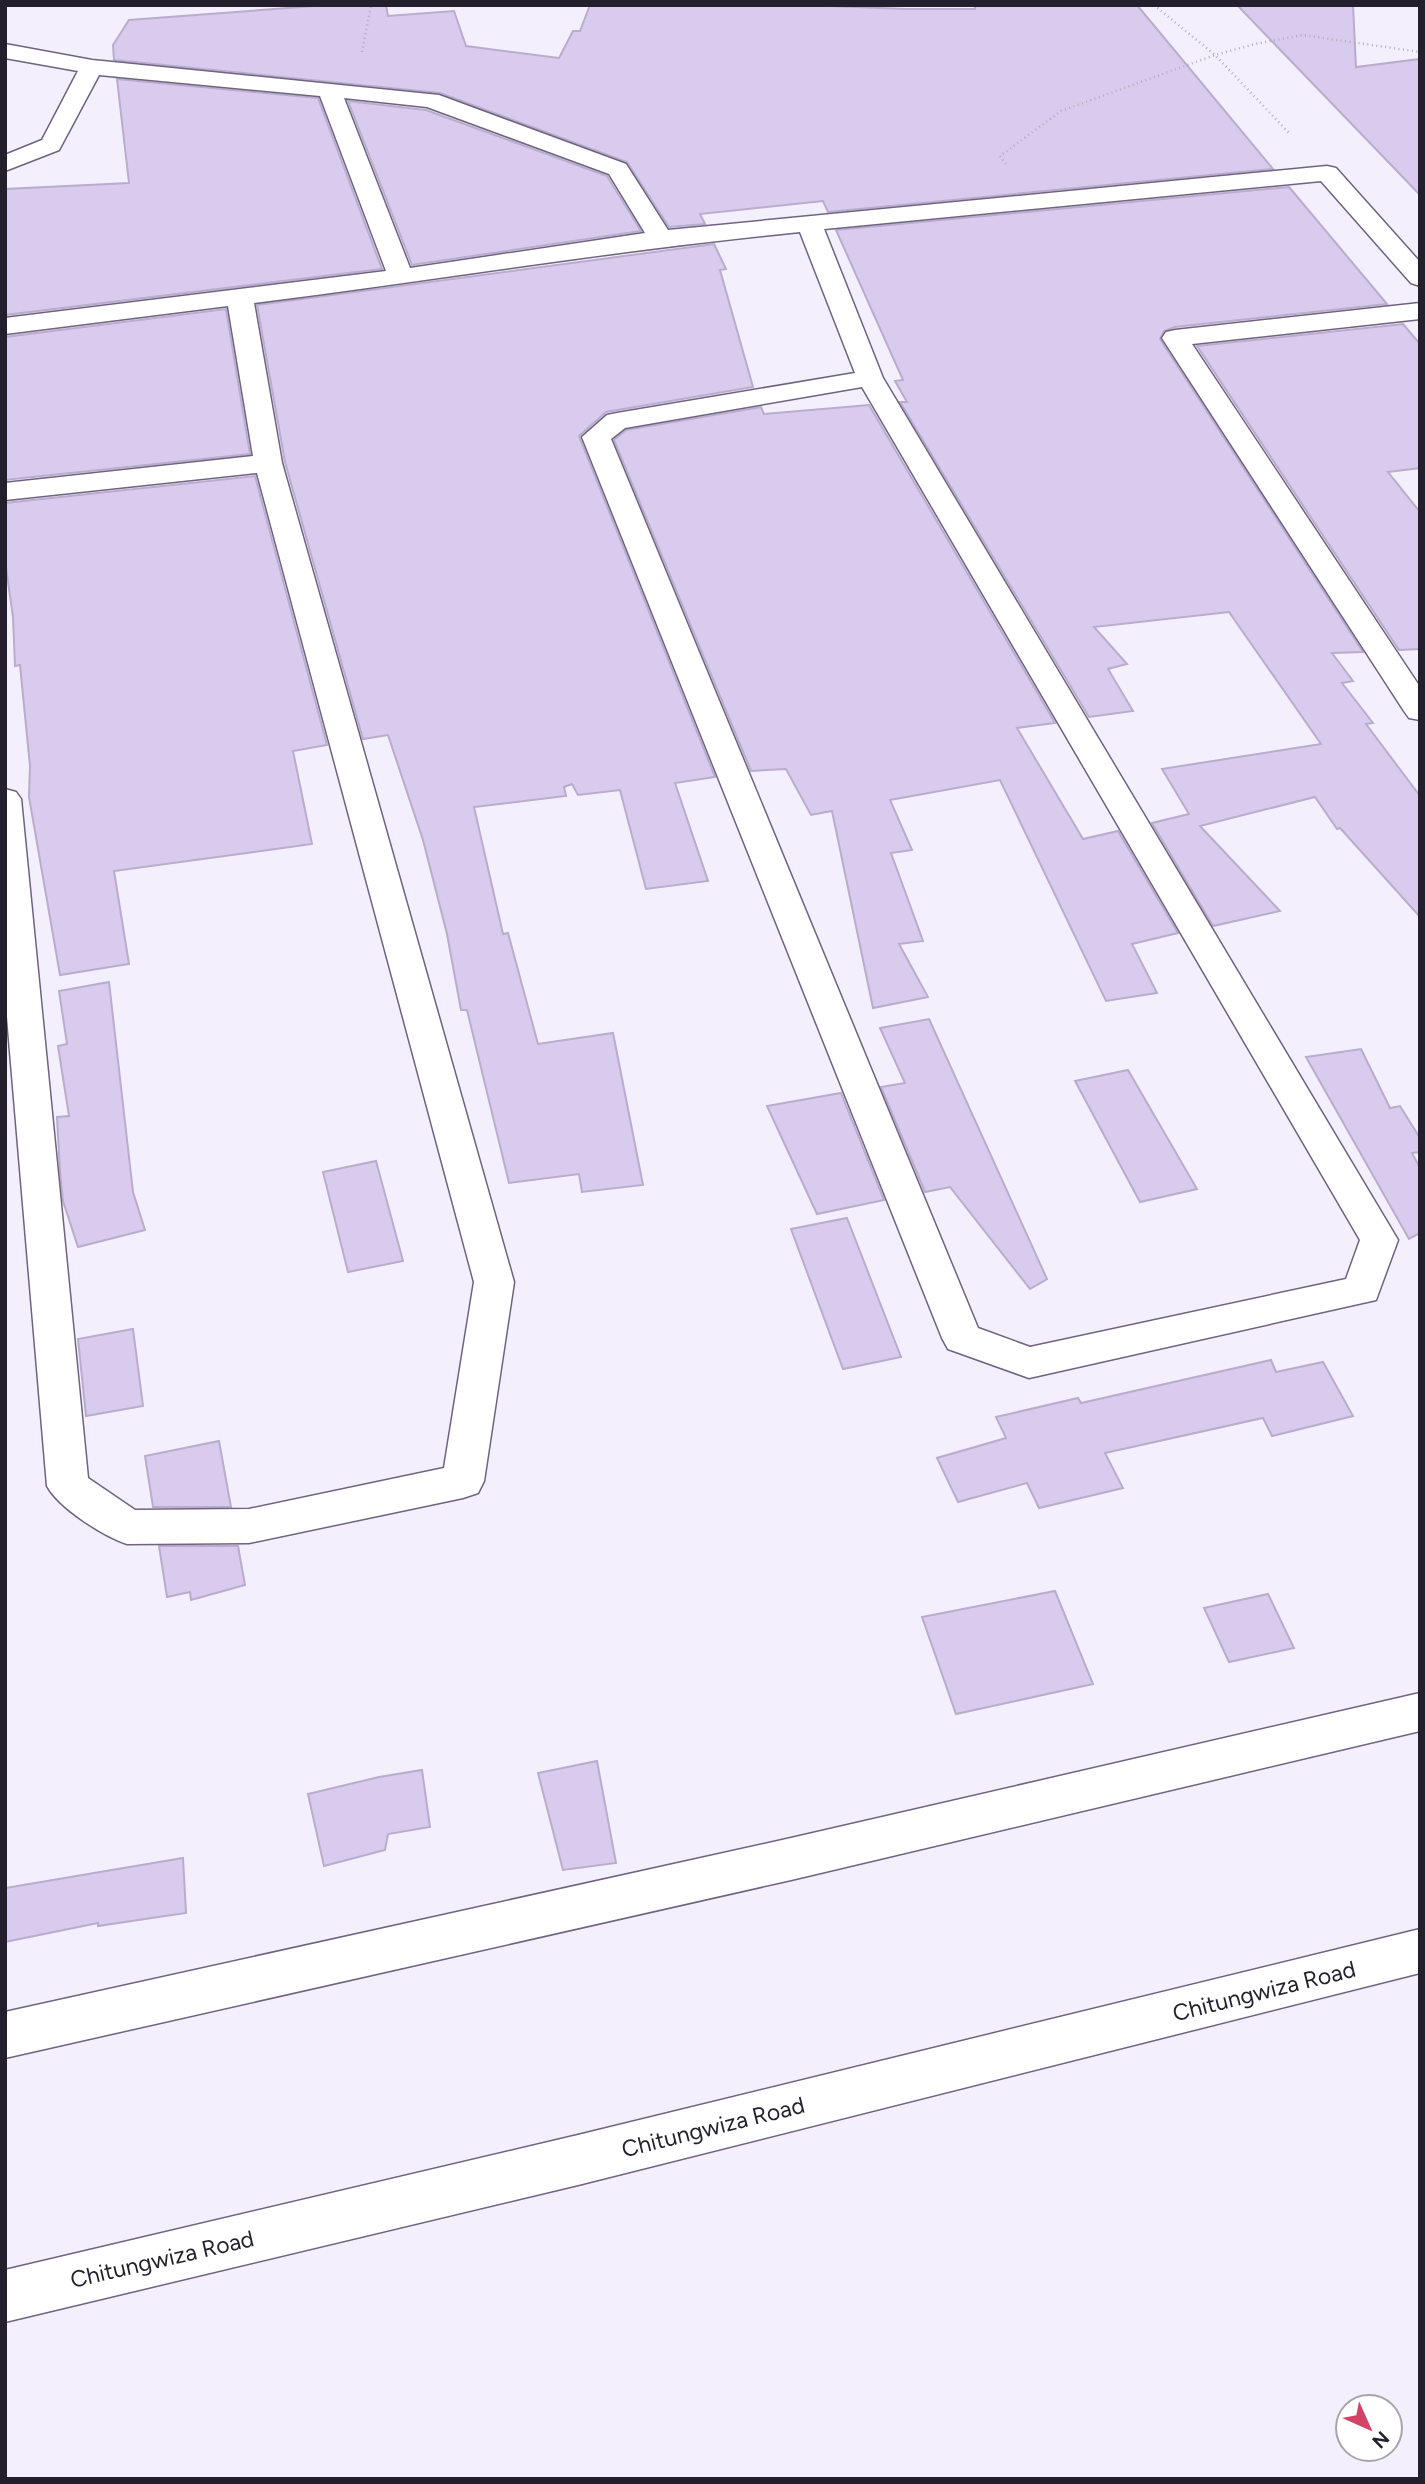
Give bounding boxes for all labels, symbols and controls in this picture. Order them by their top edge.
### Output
street label: Chitungwiza Road [1170,1955,1358,2027]
street label: Chitungwiza Road [619,2091,807,2163]
street label: Chitungwiza Road [67,2224,257,2294]
north arrow [1334,2393,1404,2463]
text: N [1367,2426,1394,2453]

